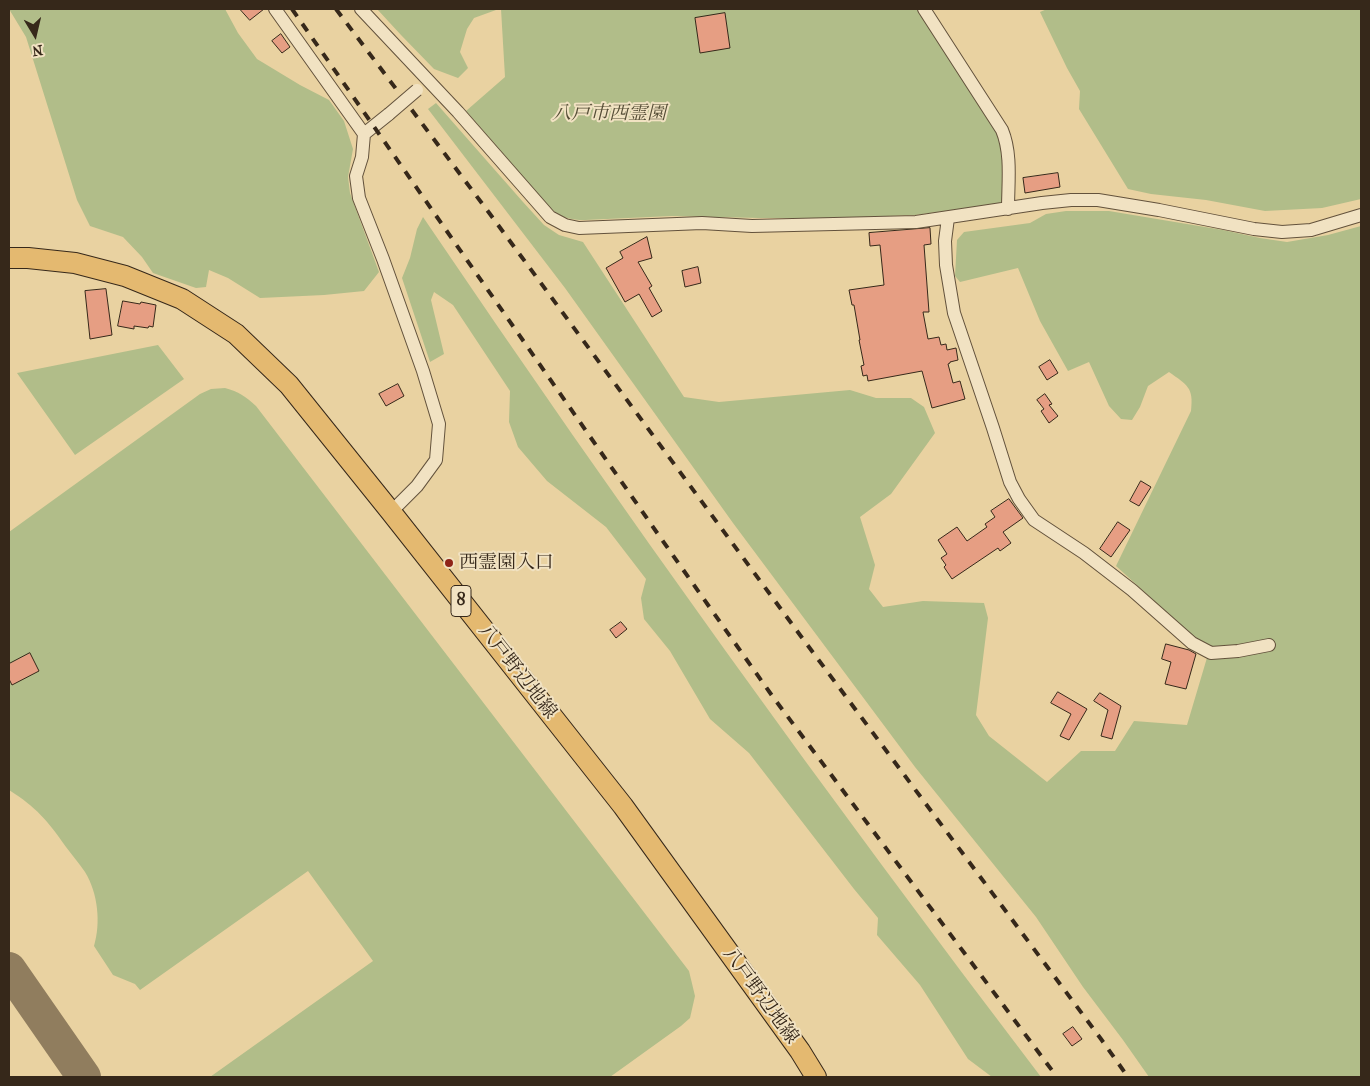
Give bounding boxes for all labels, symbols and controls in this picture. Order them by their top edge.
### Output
north arrow [10,10,60,60]
text: N [31,41,44,60]
park label: 八戸市西霊園 [552,103,666,125]
place label: 西霊園入口 [459,552,554,574]
marker: 西霊園入口 [443,557,455,569]
road number: 8 [451,586,471,616]
street label: 八戸野辺地線 [473,620,561,724]
street label: 八戸野辺地線 [717,943,803,1049]

